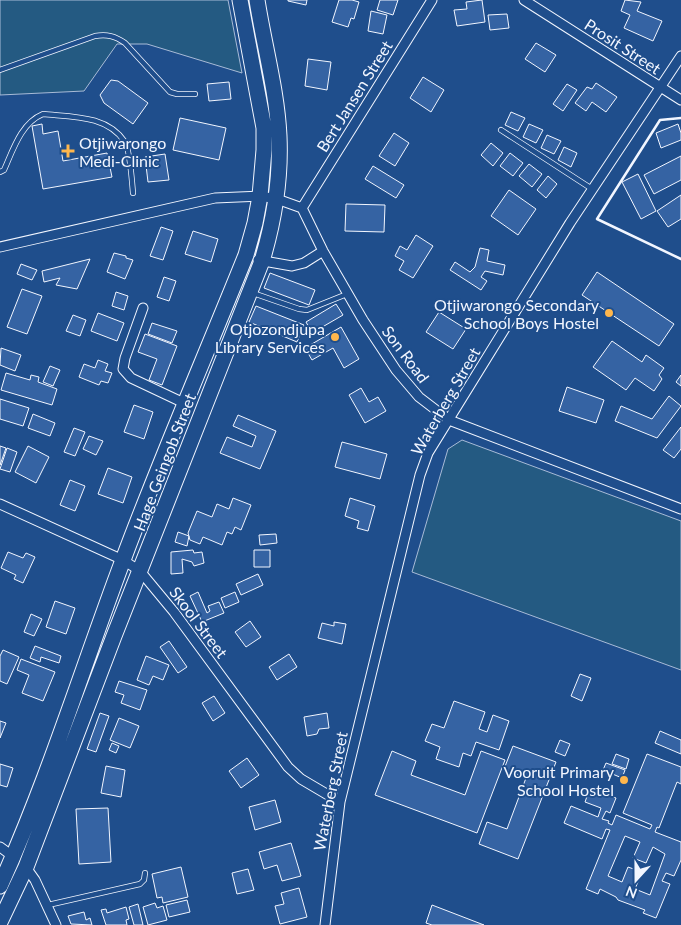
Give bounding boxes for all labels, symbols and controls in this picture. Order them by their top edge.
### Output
street label: Prosit Street [581,14,665,78]
street label: Bert Jansen Street [312,37,396,155]
place label: Otjiwarongo Medi-Clinic [79,133,166,170]
marker: Otjiwarongo Medi-Clinic [61,144,75,158]
place label: Otjiwarongo Secondary School Boys Hostel [434,295,600,332]
marker: Otjiwarongo Secondary School Boys Hostel [603,307,615,319]
place label: Otjozondjupa Library Services [215,319,325,356]
street label: Son Road [378,322,434,386]
marker: Otjozondjupa Library Services [329,331,341,343]
street label: Waterberg Street [407,344,484,458]
street label: Hage Geingob Street [129,390,199,534]
street label: Skool Street [166,583,232,662]
street label: Waterberg Street [309,730,351,852]
place label: Vooruit Primary School Hostel [504,762,615,799]
marker: Vooruit Primary School Hostel [618,774,630,786]
north arrow [611,855,661,905]
text: N [623,883,639,902]

